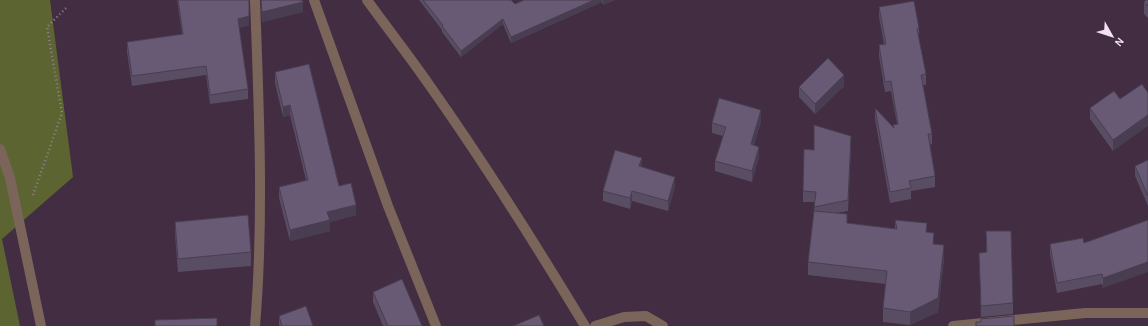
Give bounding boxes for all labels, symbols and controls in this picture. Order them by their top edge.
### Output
north arrow [1092,16,1132,56]
text: N [1113,36,1126,48]

